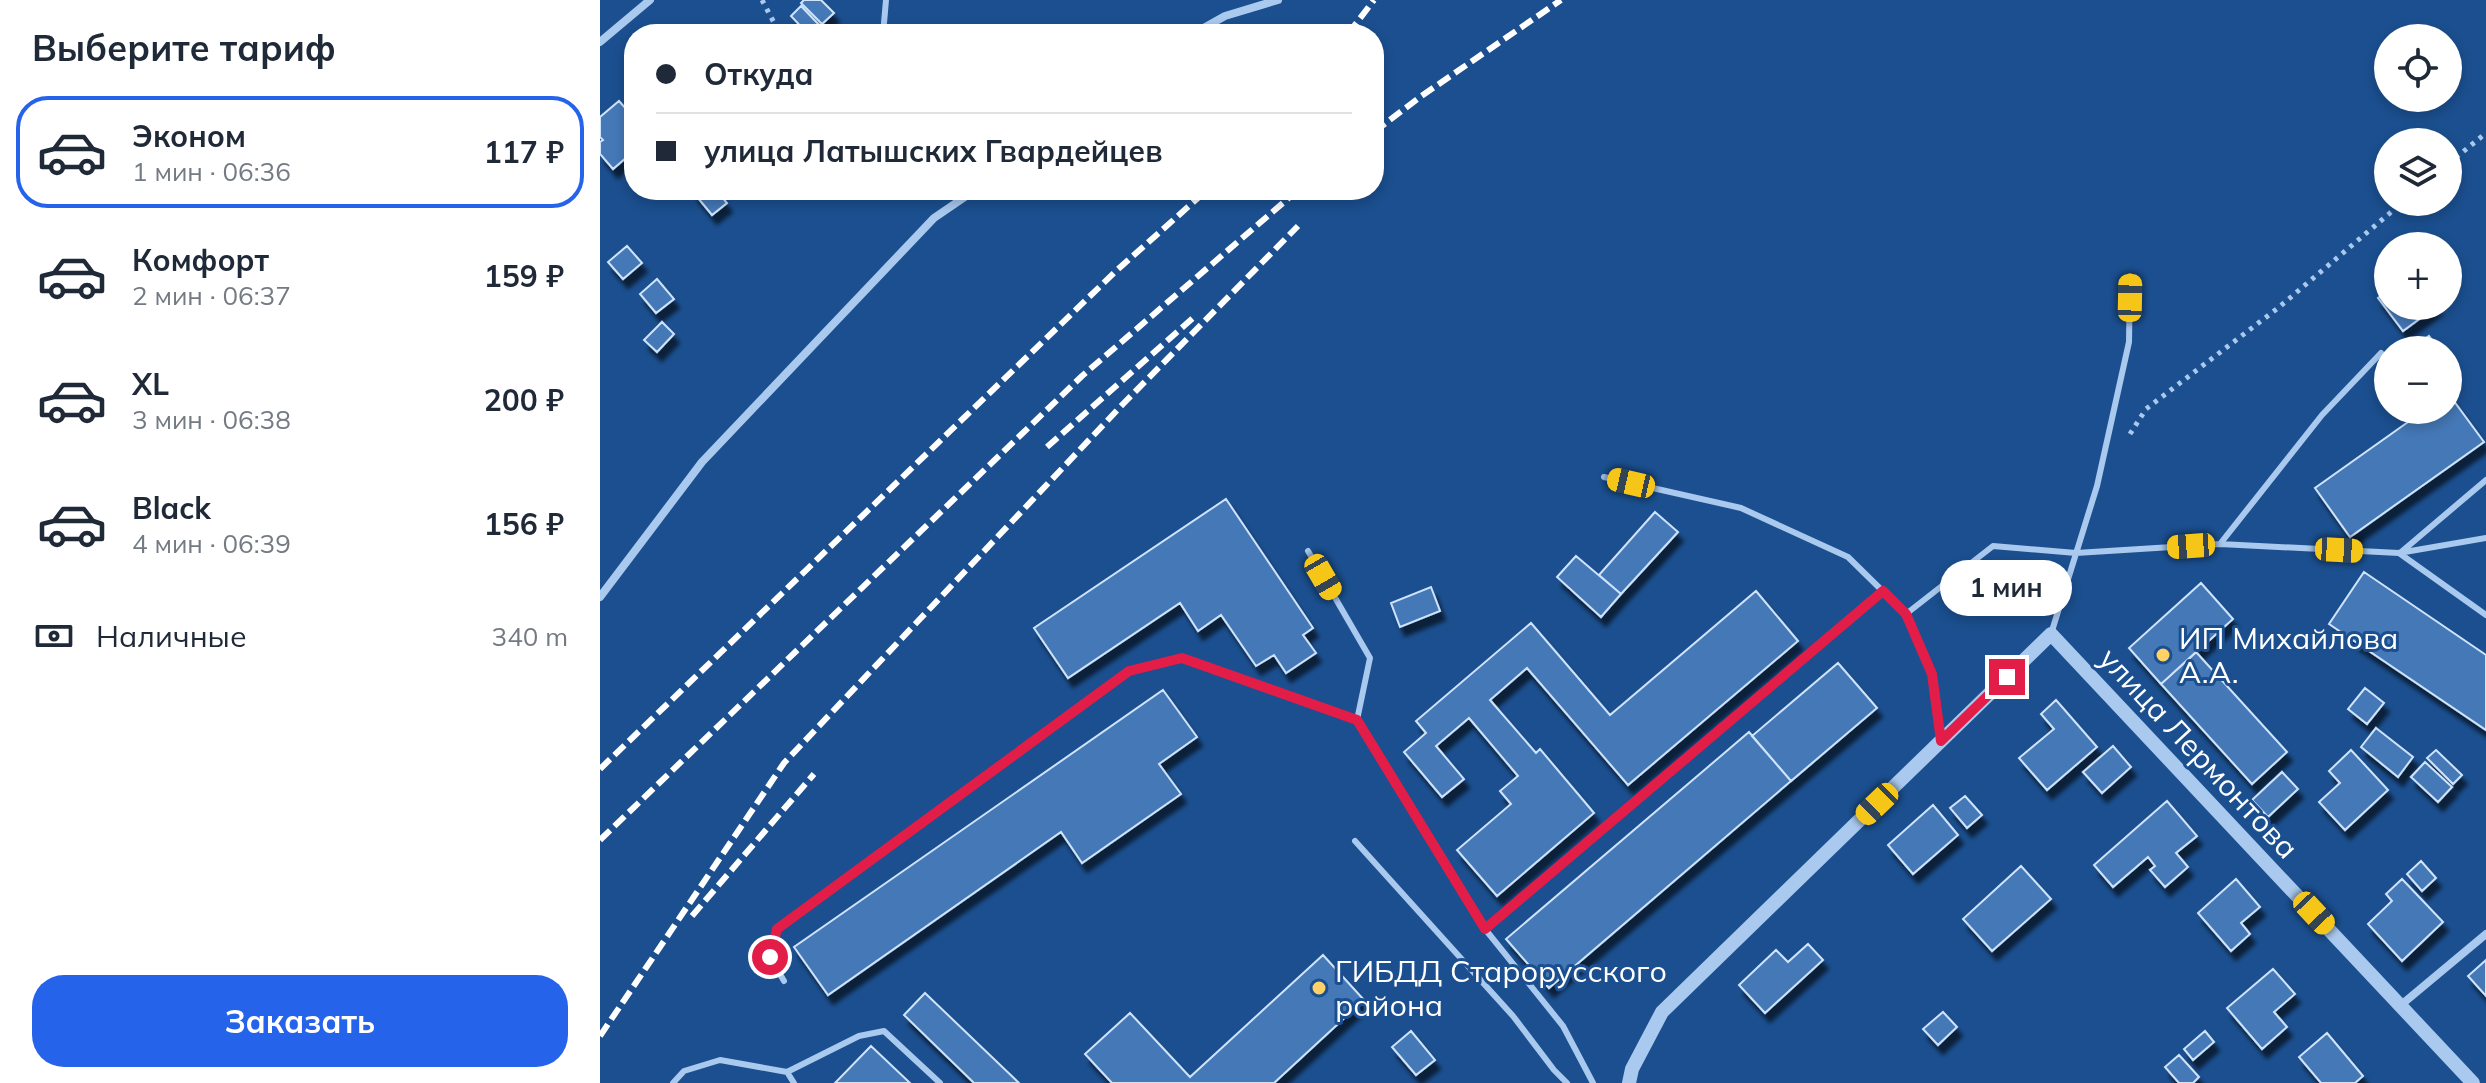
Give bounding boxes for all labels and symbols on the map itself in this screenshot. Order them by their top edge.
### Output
car [2118,274,2142,322]
car [1605,466,1657,500]
car [2166,532,2216,560]
car [2314,537,2364,563]
car [1301,550,1345,604]
callout: 1 мин [1941,561,2073,617]
place label: ИП Михайлова А.А. [2179,619,2398,691]
street label: улица Лермонтова [2091,640,2307,866]
marker: ИП Михайлова А.А. [2154,646,2172,664]
route end [1989,659,2025,695]
car [1851,779,1903,829]
car [2289,887,2339,939]
route start [752,939,788,975]
place label: ГИБДД Старорусского района [1335,952,1667,1024]
marker: ГИБДД Старорусского района [1310,979,1328,997]

